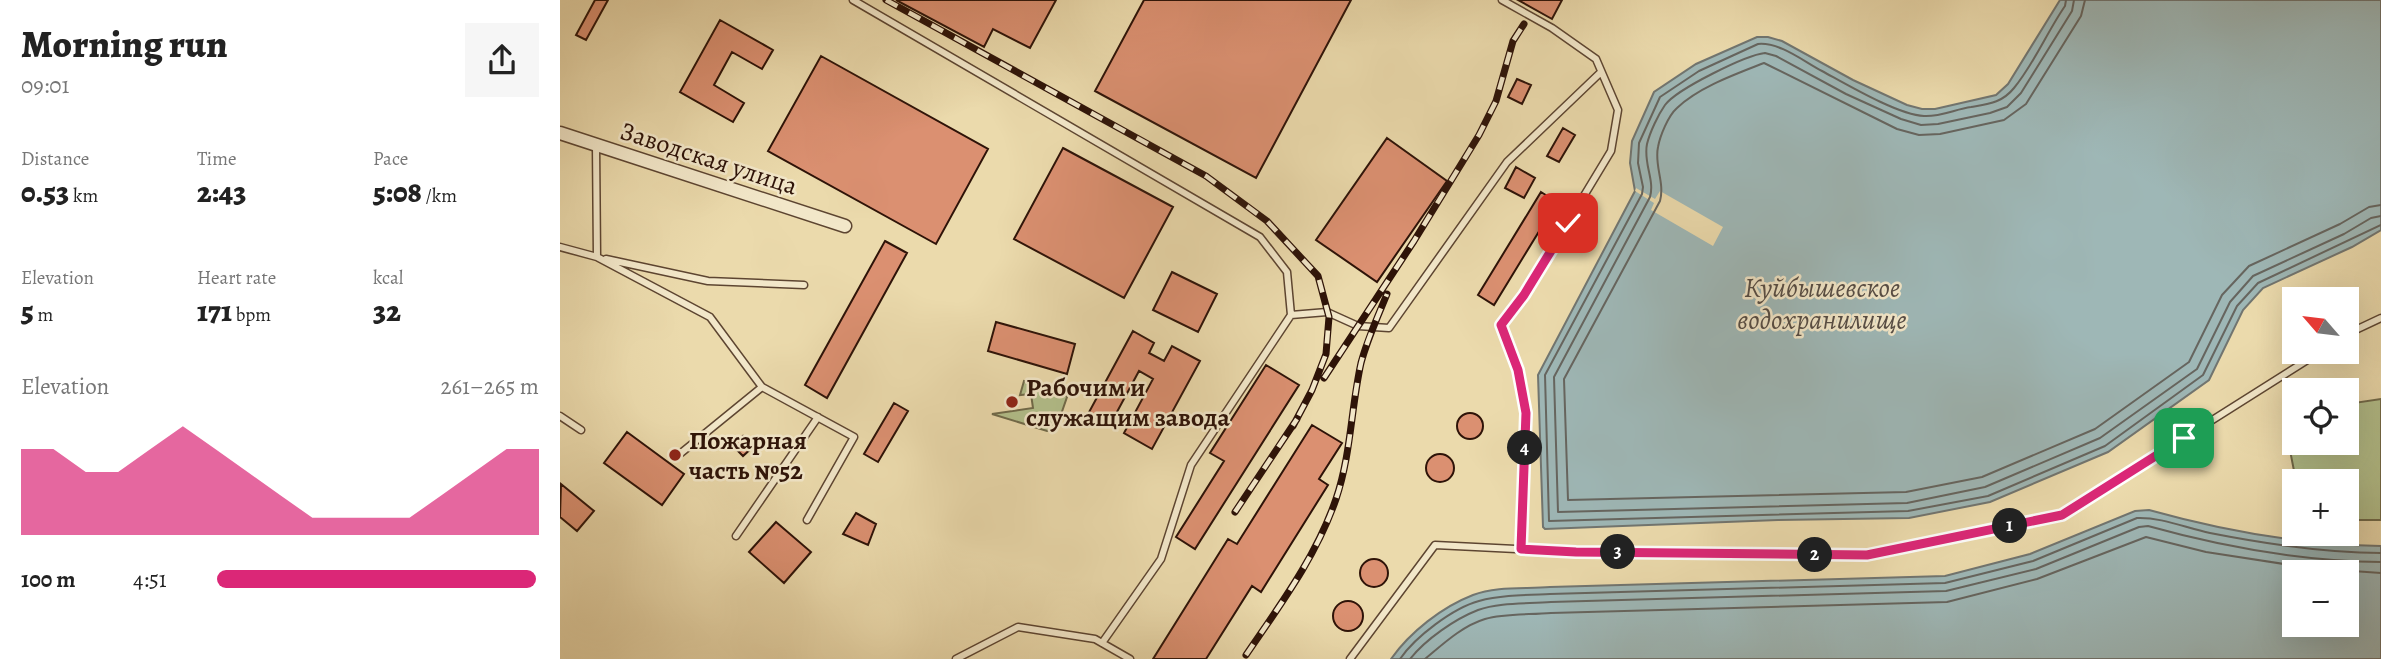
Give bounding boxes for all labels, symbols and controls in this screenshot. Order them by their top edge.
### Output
text: Morning run [21,18,228,70]
button: share [465,23,539,97]
text: 09:01 [21,70,69,101]
street label: Заводская улица [616,113,802,204]
text: Distance [21,146,89,172]
text: Time [197,146,236,172]
text: Pace [373,146,408,172]
text: 0.53 [21,172,69,212]
text: 2:43 [197,172,246,212]
text: 5:08 [373,172,422,212]
text: km [69,183,98,209]
text: /km [422,183,457,209]
pin [1538,193,1598,253]
icon: check [1549,204,1587,242]
text: Elevation [21,265,94,291]
text: Heart rate [197,265,276,291]
text: kcal [373,265,403,291]
water label: Куйбышевское водохранилище [1737,269,1907,339]
north arrow [2282,287,2359,364]
map controls [2282,287,2359,637]
text: 5 [21,291,34,331]
text: 171 [197,291,232,331]
text: 32 [373,291,401,331]
text: m [34,302,53,328]
text: bpm [232,302,271,328]
place label: Рабочим и служащим завода [1026,370,1230,435]
text: Elevation [21,371,109,402]
text: 261–265 m [440,371,539,402]
button: locate [2282,378,2359,455]
marker: Рабочим и служащим завода [1004,394,1020,410]
pin [2154,408,2214,468]
icon: arrive [2165,419,2203,457]
place label: Пожарная часть №52 [689,423,807,488]
pin: 4 [1508,430,1542,466]
text: 4 [1520,434,1529,460]
marker: Пожарная часть №52 [667,447,683,463]
button: + [2282,469,2359,546]
pin: 1 [1992,508,2028,544]
text: 1 [2006,512,2013,538]
pin: 3 [1600,534,1636,570]
text: 3 [1613,538,1622,564]
pin: 2 [1798,538,1832,572]
text: 2 [1810,541,1819,567]
button: − [2282,560,2359,637]
text: 100 m [21,564,76,595]
text: 4:51 [133,564,167,595]

